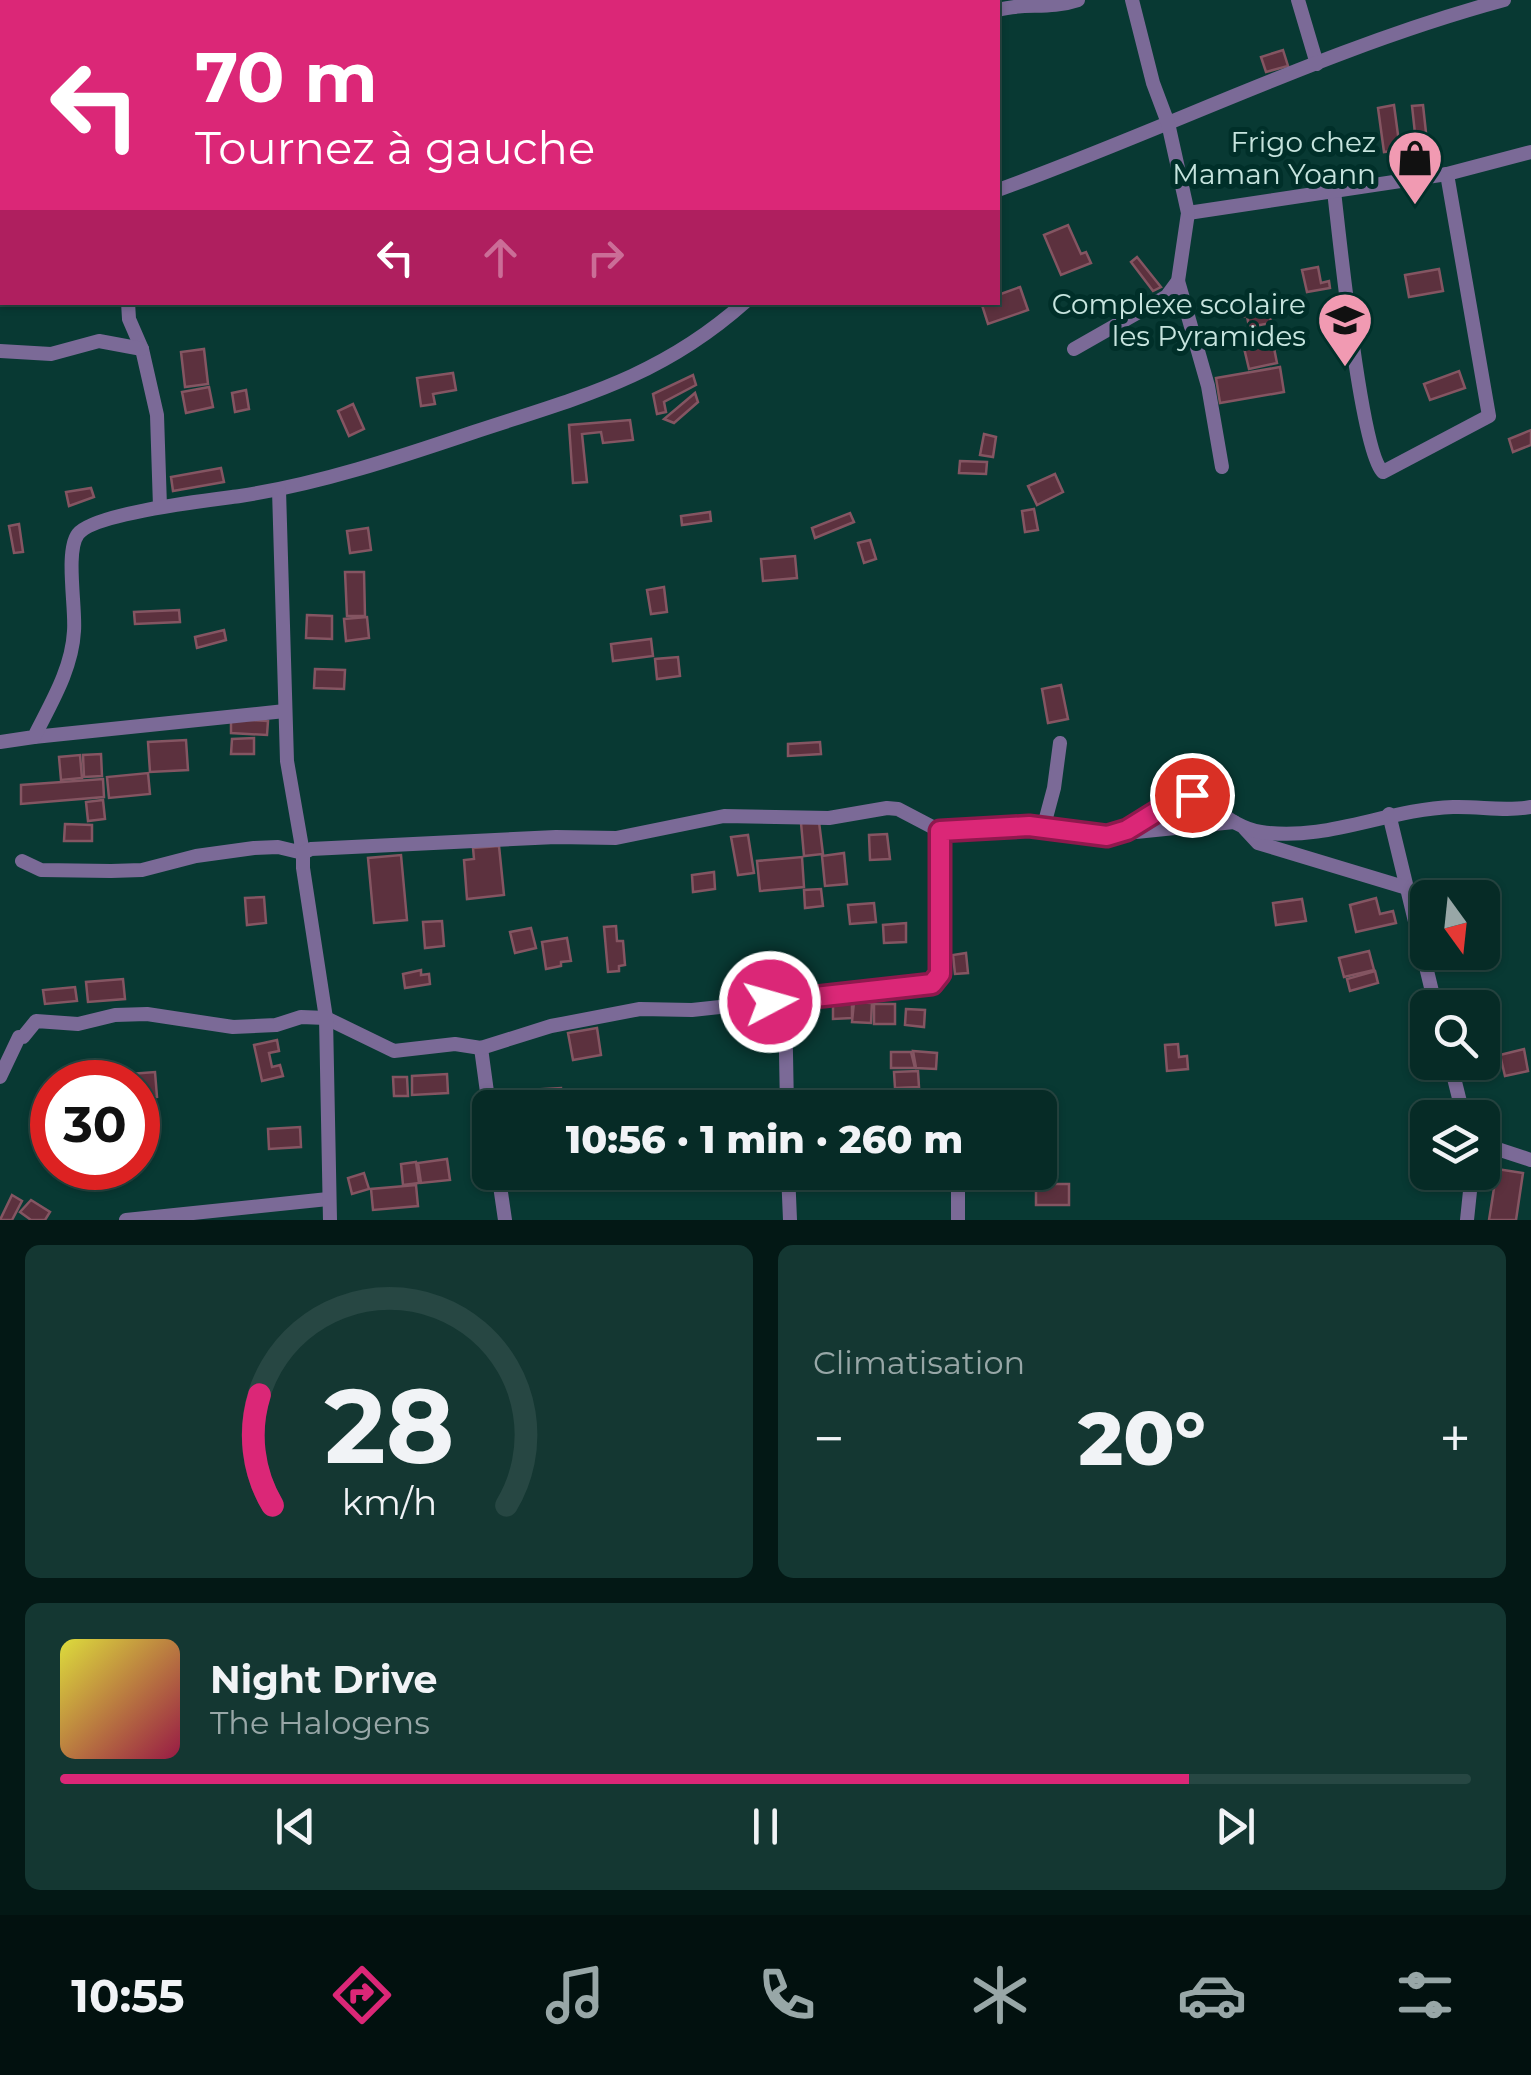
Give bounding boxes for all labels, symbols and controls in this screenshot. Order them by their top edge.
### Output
text: 70 m [195,34,378,120]
icon: left [30,40,160,170]
text: Tournez à gauche [195,120,595,175]
place label: Frigo chez Maman Yoann [1172,125,1376,191]
shop icon: Frigo chez Maman Yoann [1385,128,1445,207]
icon: left [368,230,423,285]
icon: ahead [473,230,528,285]
icon: right [578,230,633,285]
place label: Complexe scolaire les Pyramides [1052,287,1306,353]
school or university icon: Complexe scolaire les Pyramides [1315,290,1375,369]
pin [1150,753,1235,838]
icon: arrive [1165,768,1220,823]
north arrow [1410,880,1500,970]
map controls [1410,880,1500,1190]
position arrow [718,950,822,1054]
button: search [1410,990,1500,1080]
speed limit sign: 30 [30,1060,160,1190]
button: layers [1410,1100,1500,1190]
text: 10:56 · 1 min · 260 m [566,1116,963,1163]
text: Climatisation [813,1343,1025,1382]
text: 28 [324,1362,454,1489]
text: 20° [1078,1392,1206,1484]
text: − [813,1405,845,1472]
text: + [1439,1405,1471,1472]
text: km/h [341,1480,437,1524]
text: Night Drive [210,1656,437,1703]
text: The Halogens [210,1703,430,1742]
icon: previous [268,1799,323,1854]
icon: pause [738,1799,793,1854]
icon: next [1208,1799,1263,1854]
icon: directions [327,1960,397,2030]
icon: music [540,1960,610,2030]
icon: phone [752,1960,822,2030]
icon: climate [965,1960,1035,2030]
icon: car [1177,1960,1247,2030]
icon: filters [1390,1960,1460,2030]
text: 10:55 [71,1968,185,2023]

